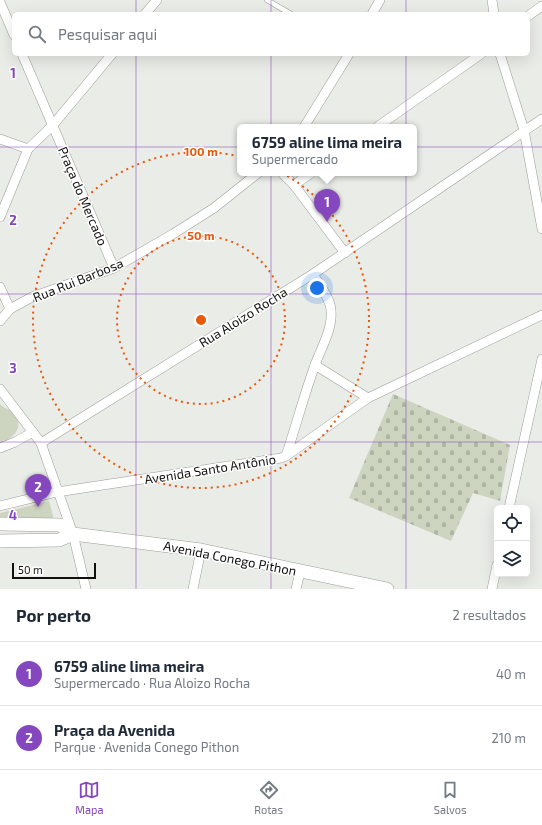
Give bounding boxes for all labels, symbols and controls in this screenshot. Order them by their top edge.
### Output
search box [12,12,530,56]
icon: search [26,23,48,45]
text: Pesquisar aqui [58,25,157,43]
text: 1 [10,65,16,81]
popup [237,124,417,176]
text: 6759 aline lima meira [252,133,402,151]
street label: Praça do Mercado [54,144,111,248]
text: 100 m [184,144,218,158]
text: Supermercado [252,151,338,167]
pin: 1 [314,189,340,222]
text: 2 [9,212,17,228]
text: 50 m [187,228,215,242]
street label: Rua Rui Barbosa [30,255,126,305]
your location [307,278,327,298]
street label: Rua Aloizo Rocha [196,283,290,351]
centre of rings [194,313,208,327]
text: 3 [9,360,17,376]
street label: Avenida Santo Antônio [143,451,277,487]
pin: 2 [25,474,51,507]
map controls [494,505,530,577]
button: locate [494,505,530,541]
text: 4 [9,507,17,523]
street label: Avenida Conego Pithon [162,537,298,579]
button: layers [494,541,530,577]
scale bar [12,561,96,580]
text: 50 m [18,563,43,576]
text: Por perto [16,605,91,625]
text: 2 resultados [452,607,526,623]
text: 6759 aline lima meira [54,657,204,675]
text: 1 [26,666,32,682]
text: 40 m [496,666,526,682]
text: Supermercado · Rua Aloizo Rocha [54,675,250,691]
text: Praça da Avenida [54,721,175,739]
text: 2 [25,730,33,746]
text: 210 m [491,730,526,746]
text: Parque · Avenida Conego Pithon [54,739,239,755]
tab: Mapa [75,779,103,816]
tab: Rotas [254,779,283,816]
tab: Salvos [434,779,467,816]

